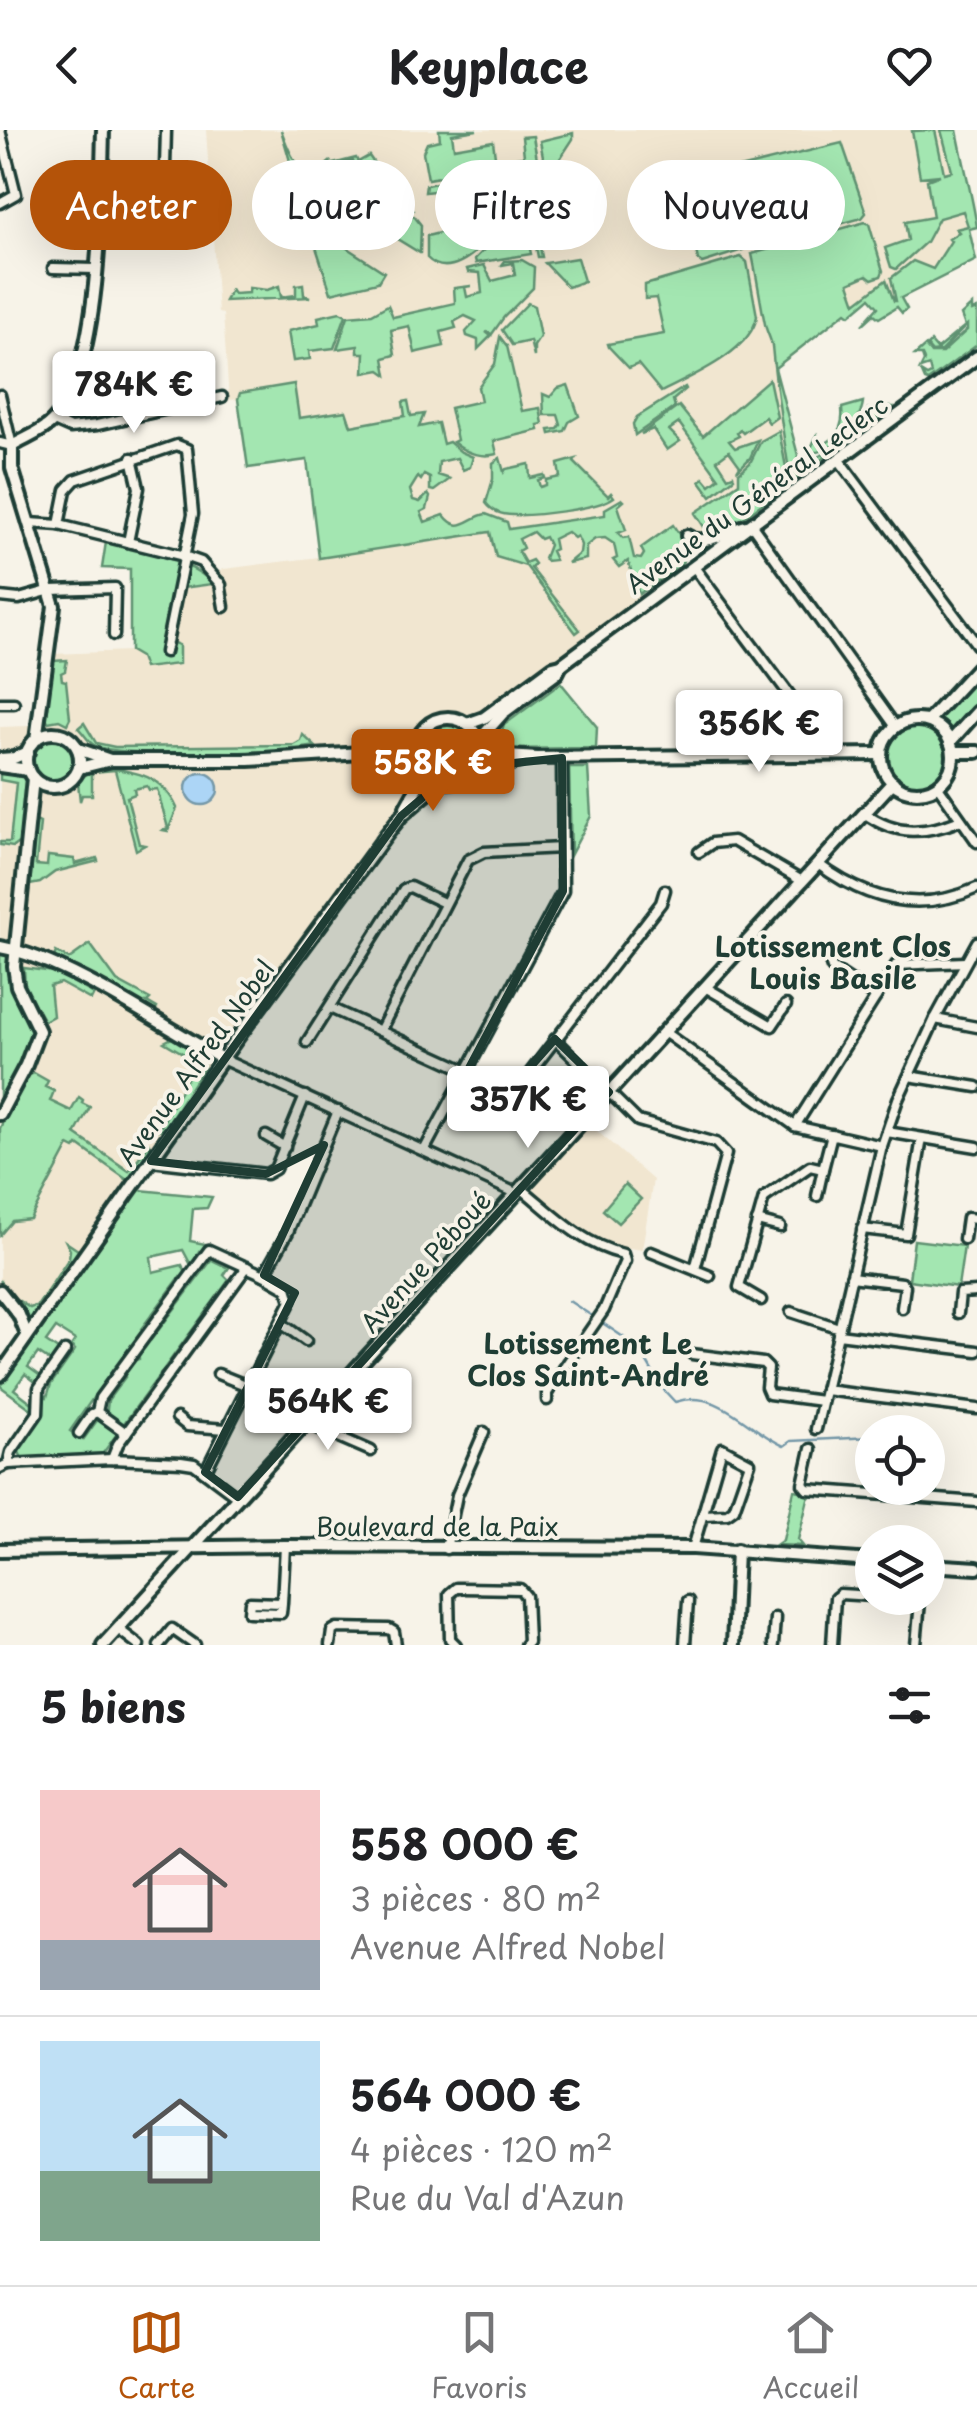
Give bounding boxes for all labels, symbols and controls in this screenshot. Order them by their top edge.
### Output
text: Keyplace [388,31,589,99]
icon: back [40,38,95,93]
icon: heart [882,38,937,93]
chip: Acheter [30,160,232,250]
chip: Louer [252,160,415,250]
chip: Filtres [435,160,607,250]
chip: Nouveau [627,160,845,250]
pin: 784K € [53,351,215,436]
text: 784K € [74,359,194,407]
street label: Avenue du Général Leclerc [617,386,896,603]
pin: 356K € [678,690,840,775]
text: 356K € [698,698,820,746]
pin: 558K € [352,729,514,814]
text: 558K € [373,737,493,785]
district label: Lotissement Clos Louis Basile [715,924,951,999]
street label: Avenue Alfred Nobel [107,952,283,1173]
pin: 357K € [447,1066,609,1151]
text: 357K € [469,1074,587,1122]
street label: Avenue Péboué [351,1182,500,1341]
district label: Lotissement Le Clos Saint-André [467,1321,709,1396]
pin: 564K € [247,1368,409,1453]
text: 564K € [267,1376,389,1424]
map controls [855,1415,945,1615]
button: locate [855,1415,945,1505]
street label: Boulevard de la Paix [316,1507,558,1545]
button: layers [855,1525,945,1615]
text: 5 biens [40,1674,186,1737]
icon: filters [882,1678,937,1733]
text: 558 000 € [350,1811,579,1874]
icon: home [120,1830,240,1950]
text: 3 pièces · 80 m² [350,1874,601,1922]
text: Avenue Alfred Nobel [350,1922,666,1970]
text: 564 000 € [350,2062,581,2125]
icon: home [120,2081,240,2201]
text: 4 pièces · 120 m² [350,2125,613,2173]
text: Rue du Val d'Azun [350,2173,625,2221]
tab: Carte [118,2305,195,2408]
tab: Favoris [431,2305,527,2408]
tab: Accueil [763,2305,859,2408]

